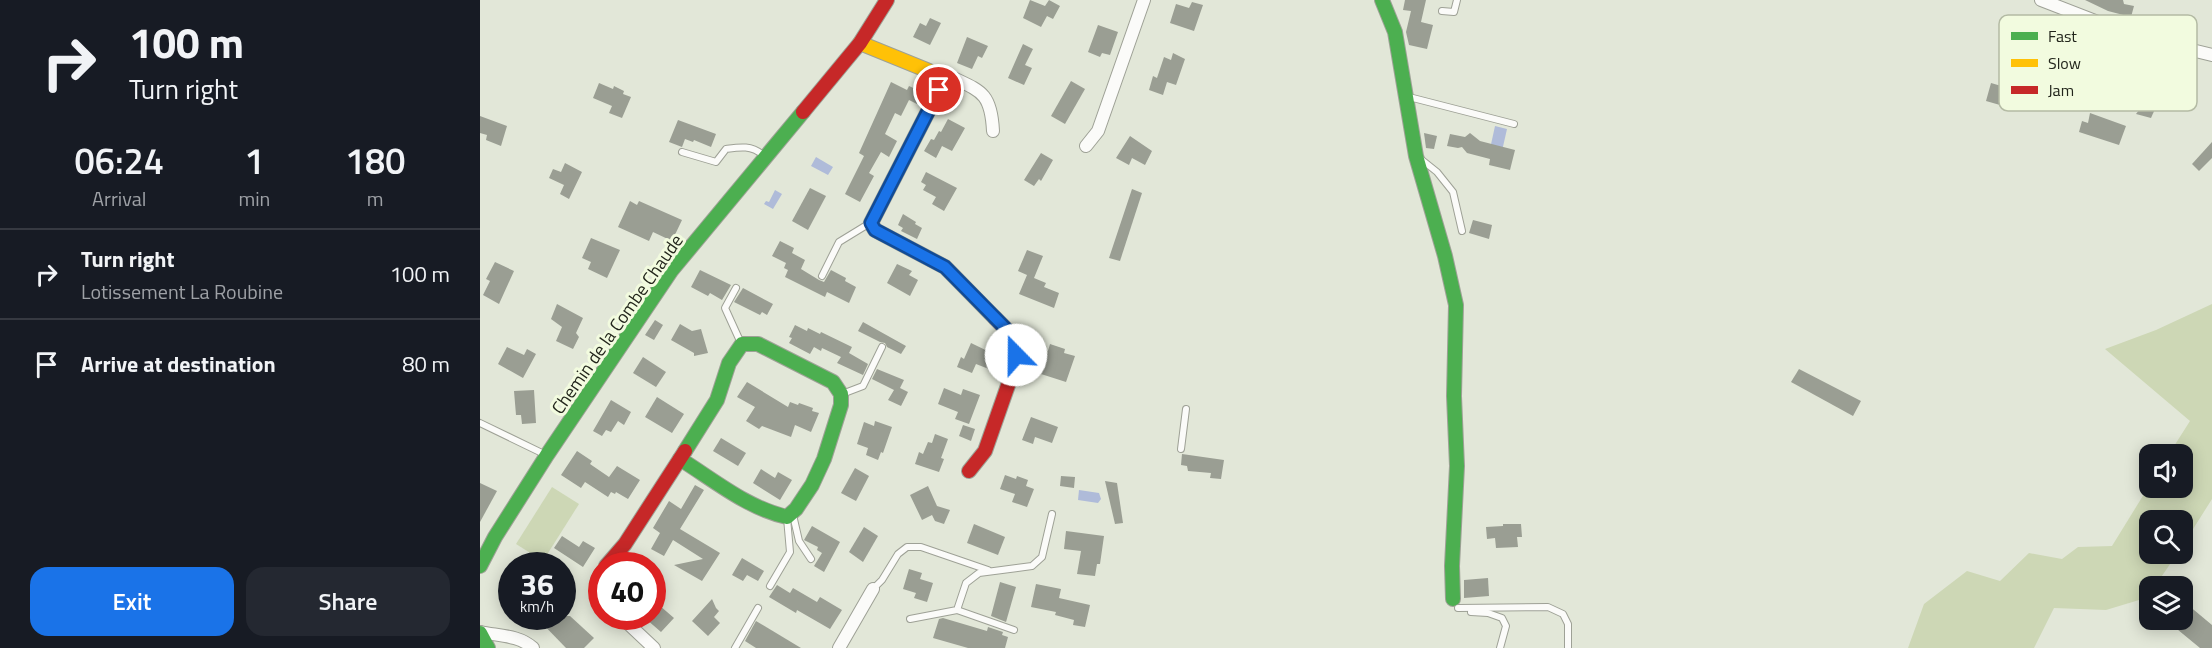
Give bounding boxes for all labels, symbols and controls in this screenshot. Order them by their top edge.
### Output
text: 100 m [129,10,244,74]
legend [1999,15,2197,111]
icon: right [30,24,108,102]
text: Fast [2048,24,2077,48]
text: Slow [2048,51,2081,75]
pin [913,64,964,115]
text: Turn right [129,68,238,109]
icon: arrive [922,73,955,106]
text: Jam [2048,78,2074,102]
text: 06:24 [75,133,164,188]
text: 1 [244,133,264,188]
text: 180 [345,133,405,188]
text: Arrival [92,183,146,214]
text: min [238,183,270,214]
text: m [367,183,383,214]
street label: Chemin de la Combe Chaude [545,229,689,419]
text: Turn right [81,242,175,276]
text: 100 m [390,257,450,291]
icon: right [30,258,63,291]
text: Lotissement La Roubine [81,276,283,307]
position arrow [984,323,1048,387]
text: Arrive at destination [81,347,276,381]
text: 80 m [402,347,450,381]
icon: arrive [30,348,63,381]
map controls [2139,444,2193,630]
button: sound [2139,444,2193,498]
button: search [2139,510,2193,564]
speed limit sign: 40 [588,552,666,630]
text: 36 [520,561,554,607]
button: Exit [30,567,234,636]
button: Share [246,567,450,636]
button: layers [2139,576,2193,630]
text: km/h [520,595,554,618]

